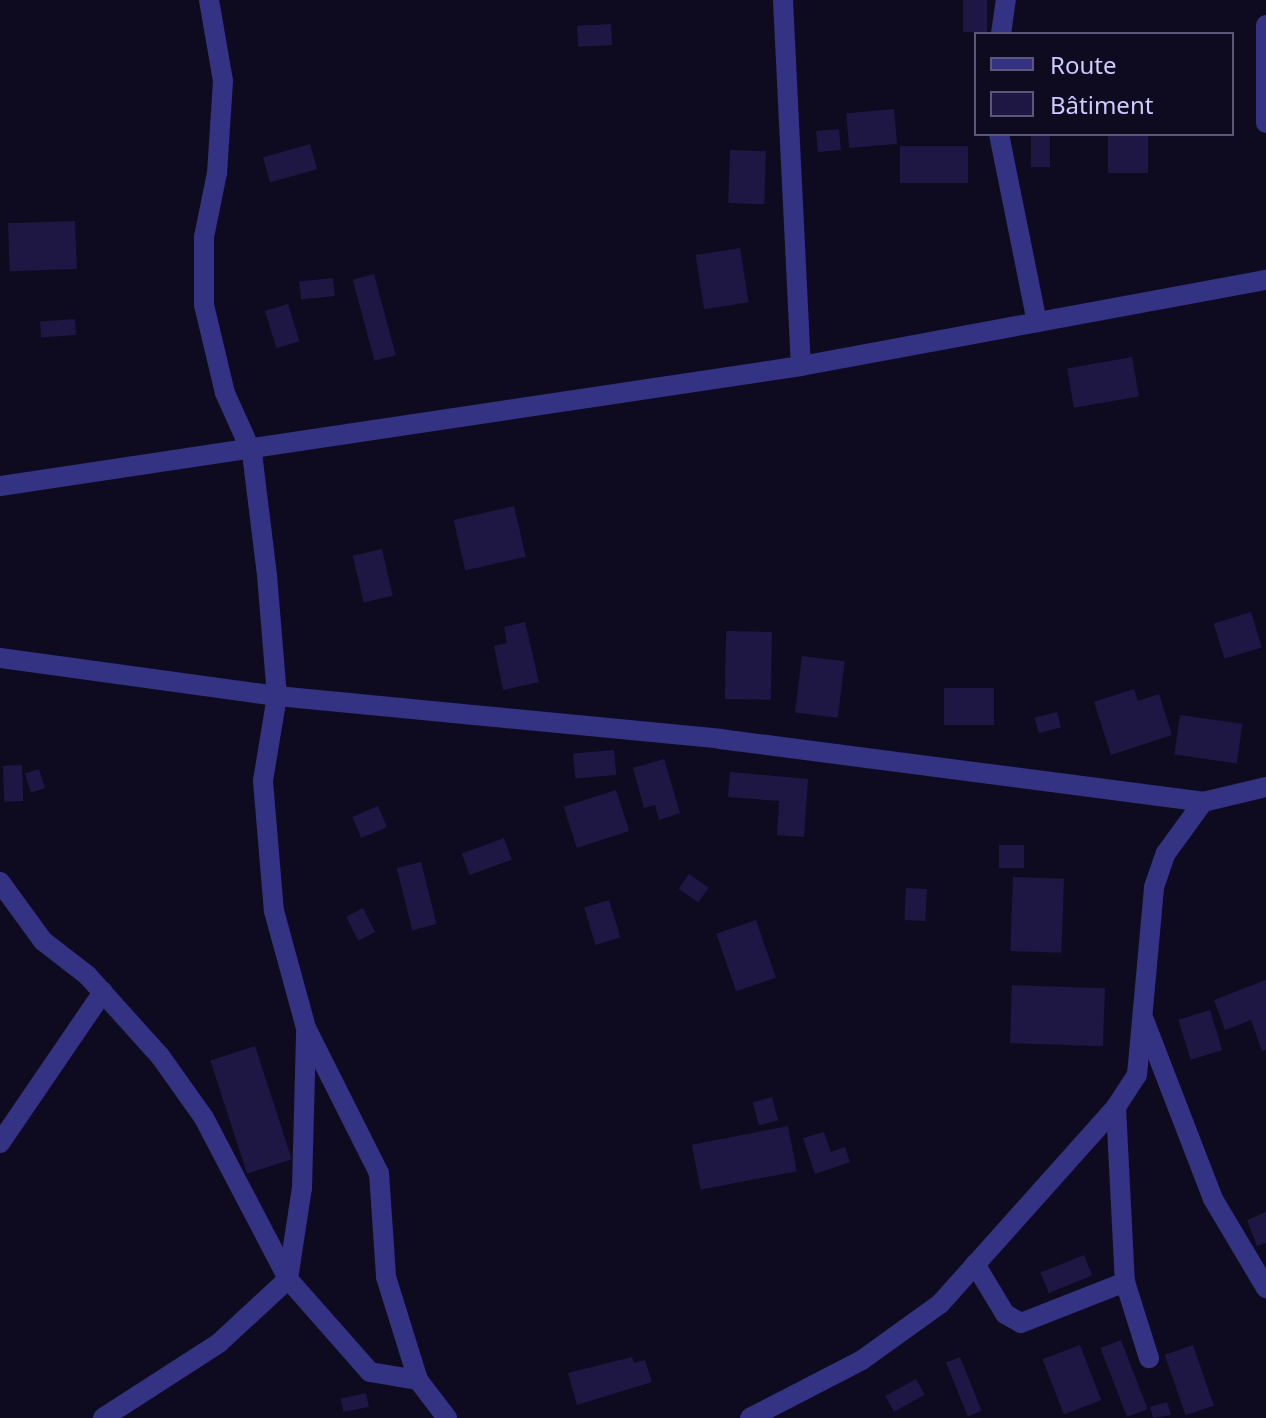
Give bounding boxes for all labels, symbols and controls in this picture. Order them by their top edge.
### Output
legend [974,32,1234,136]
text: Route [1050,48,1116,81]
text: Bâtiment [1050,88,1153,121]

